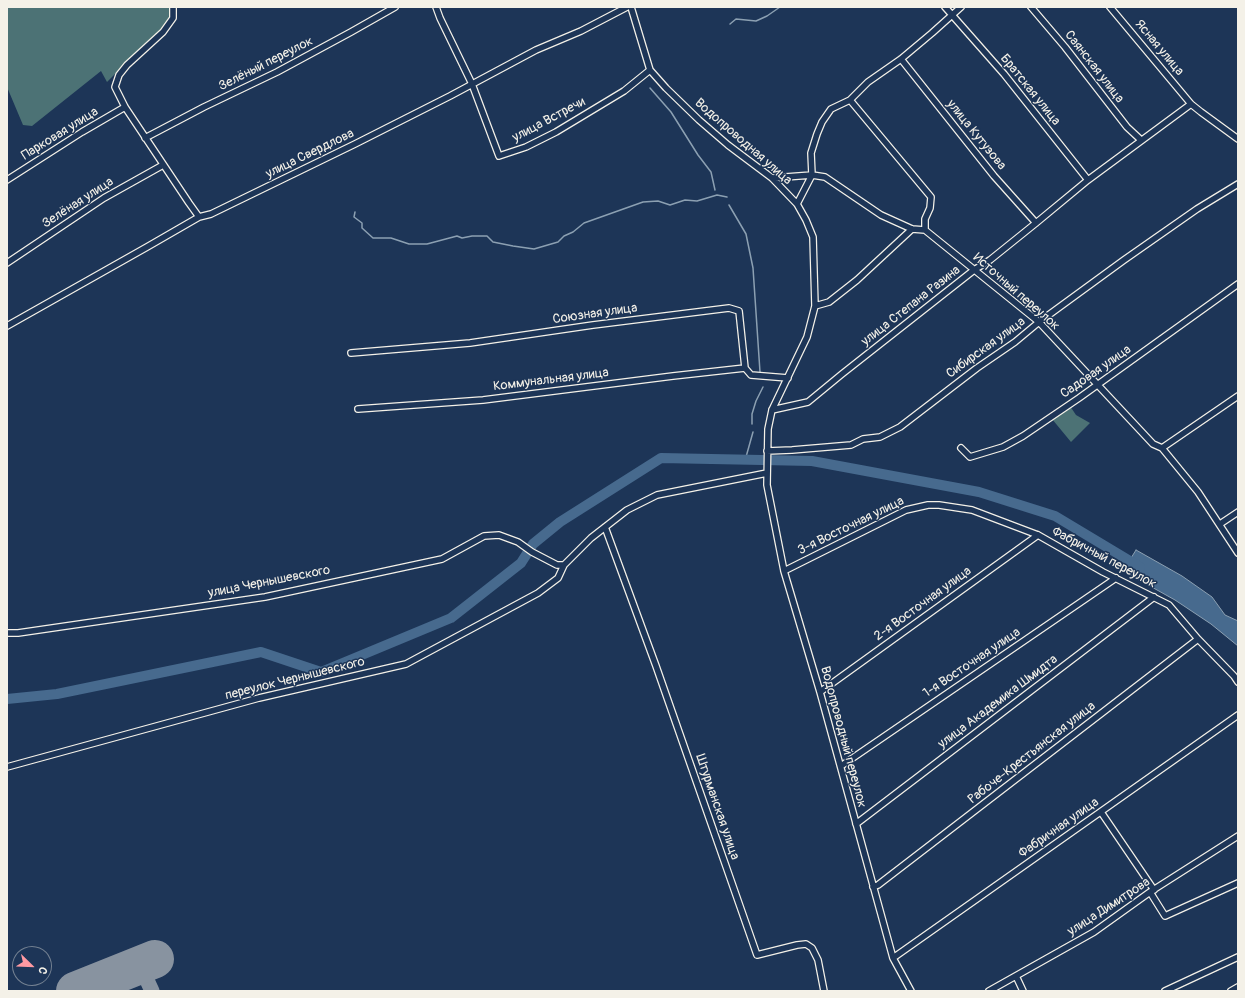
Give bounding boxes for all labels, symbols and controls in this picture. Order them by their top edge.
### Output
street label: Ясная улица [1131,17,1187,79]
street label: Саянская улица [1061,28,1127,106]
street label: Зелёный переулок [216,34,316,94]
street label: Братская улица [997,51,1063,129]
street label: улица Встречи [510,94,588,146]
street label: Водопроводная улица [691,95,795,189]
street label: улица Кутузова [943,97,1009,173]
street label: Парковая улица [19,104,101,164]
street label: улица Свердлова [263,126,357,182]
street label: Зелёная улица [39,174,117,232]
street label: Источный переулок [969,250,1063,334]
street label: улица Степана Разина [858,263,964,349]
street label: Союзная улица [552,300,638,328]
street label: Сибирская улица [943,314,1029,382]
street label: Садовая улица [1058,342,1134,402]
street label: Коммунальная улица [492,365,610,395]
street label: 3-я Восточная улица [795,493,907,559]
street label: Фабричный переулок [1049,524,1159,592]
street label: улица Чернышевского [207,563,331,601]
street label: 2-я Восточная улица [871,564,975,644]
street label: 1-я Восточная улица [920,625,1024,701]
street label: улица Академика Шмидта [935,652,1061,752]
street label: переулок Чернышевского [224,654,366,704]
street label: Водопроводный переулок [817,665,869,809]
street label: Рабоче-Крестьянская улица [965,698,1099,808]
street label: Штурманская улица [692,752,742,862]
street label: Фабричная улица [1016,795,1102,861]
street label: улица Димитрова [1065,875,1153,939]
north arrow [12,946,52,986]
text: С [35,965,50,976]

